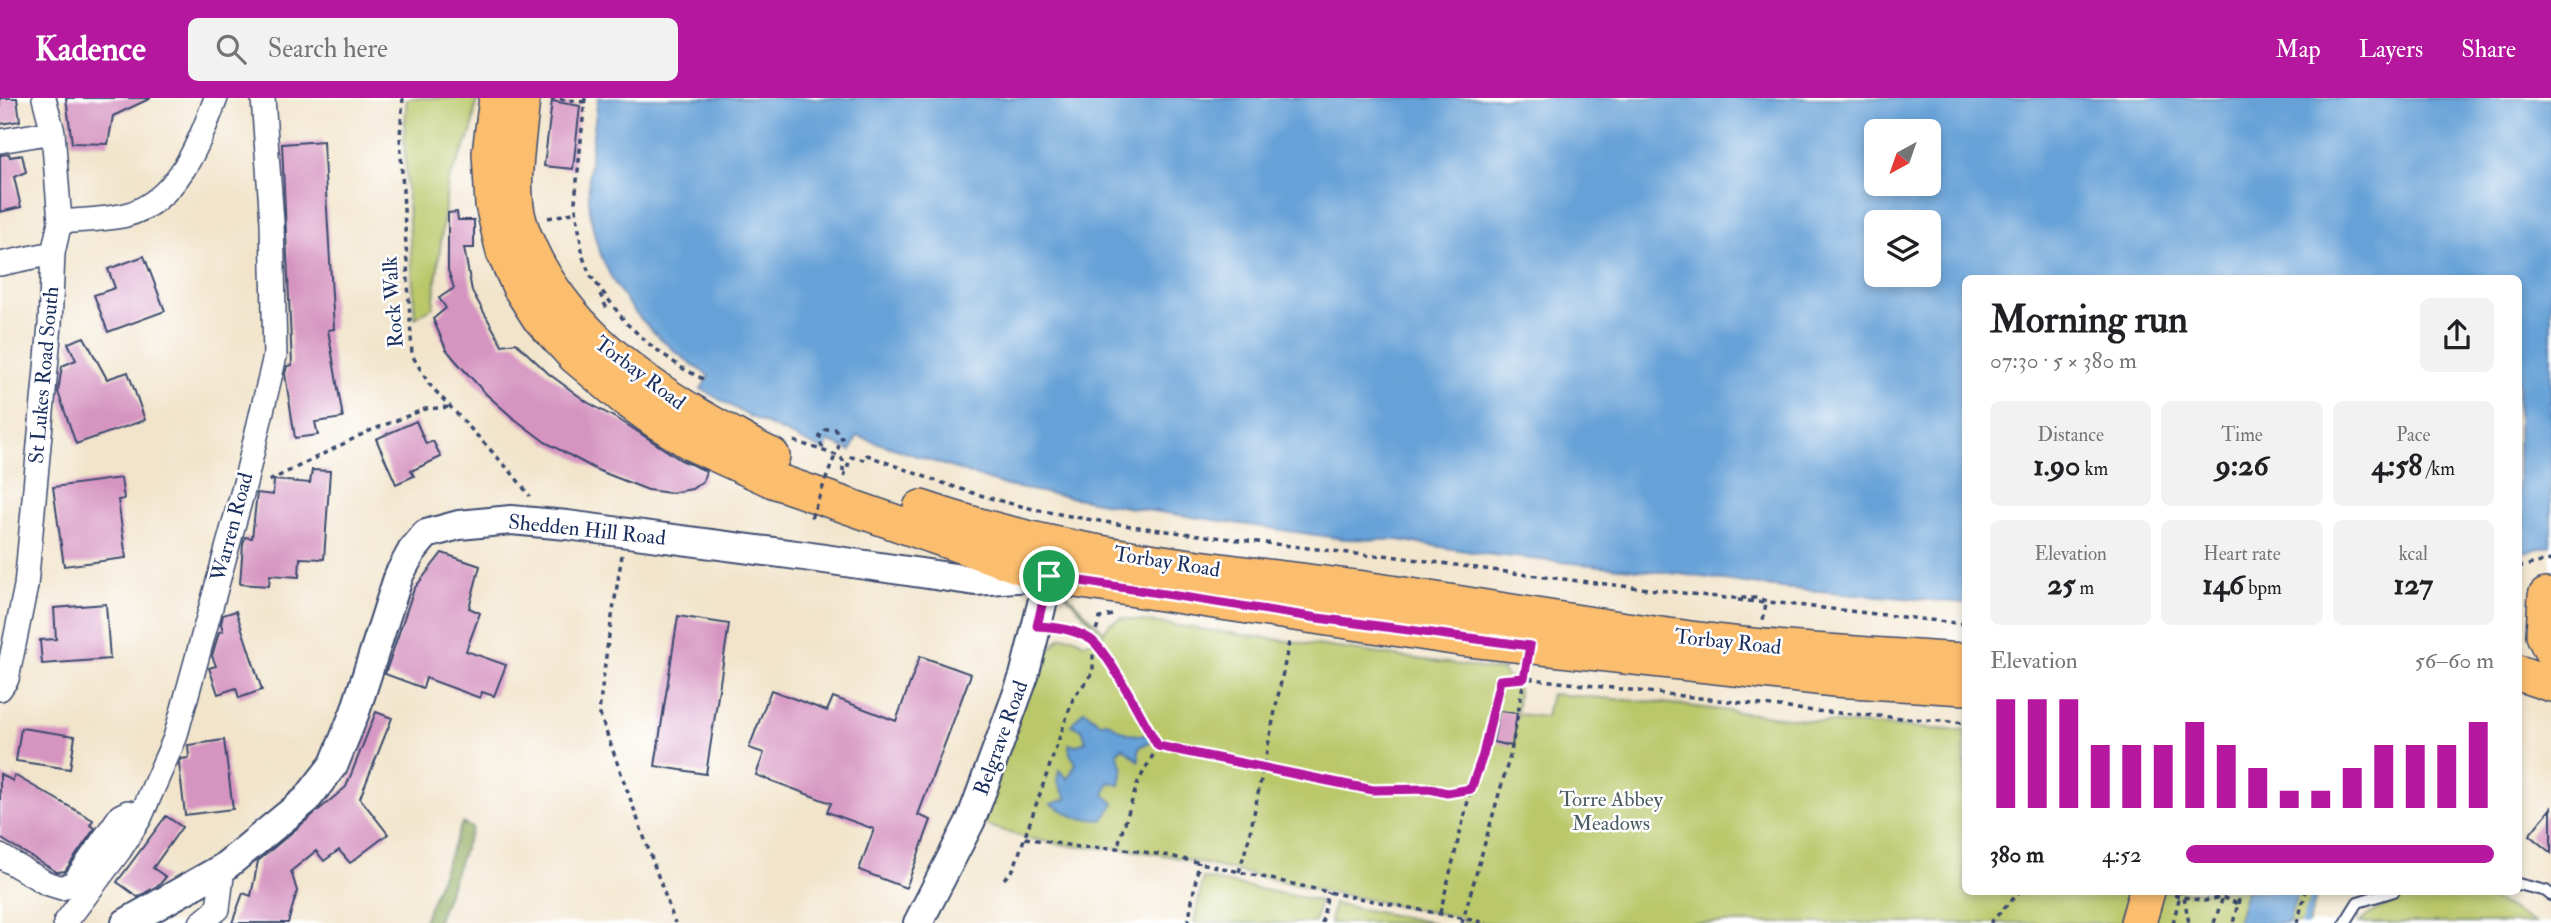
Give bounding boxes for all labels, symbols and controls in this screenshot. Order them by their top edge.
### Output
search box [188,18,678,81]
text: Kadence [35,29,146,70]
icon: search [212,30,250,68]
text: Search here [268,33,388,65]
text: Map [2276,34,2321,65]
text: Layers [2359,34,2423,65]
text: Share [2461,34,2516,65]
north arrow [1864,119,1941,196]
map controls [1864,119,1941,287]
button: layers [1864,210,1941,287]
street label: Rock Walk [376,255,410,349]
street label: St Lukes Road South [23,285,65,465]
text: Morning run [1990,296,2188,344]
button: share [2420,298,2494,372]
street label: Torbay Road [589,330,691,416]
text: 07:30 · 5 × 380 m [1990,346,2137,375]
text: Distance [2037,423,2104,447]
text: Time [2221,423,2263,447]
text: Pace [2396,423,2430,447]
text: 1.90 [2033,447,2080,484]
text: 9:26 [2215,447,2269,484]
text: 4:58 [2372,447,2422,484]
text: km [2080,457,2108,481]
text: /km [2422,457,2455,481]
street label: Warren Road [204,469,260,585]
street label: Shedden Hill Road [507,508,668,552]
street label: Torbay Road [1112,540,1223,584]
text: Elevation [2034,542,2107,566]
text: Heart rate [2203,542,2281,566]
text: kcal [2399,542,2428,566]
pin [1019,546,1079,606]
icon: arrive [1030,557,1068,595]
text: 25 [2047,566,2075,603]
text: 146 [2202,566,2244,603]
text: 127 [2394,566,2433,603]
text: m [2075,576,2094,600]
text: bpm [2244,576,2282,600]
street label: Torbay Road [1673,623,1783,661]
text: Elevation [1990,646,2078,675]
text: 56–60 m [2415,646,2494,675]
street label: Belgrave Road [968,676,1034,799]
park label: Torre Abbey Meadows [1559,786,1664,837]
text: 380 m [1990,840,2044,869]
text: 4:52 [2102,840,2142,869]

